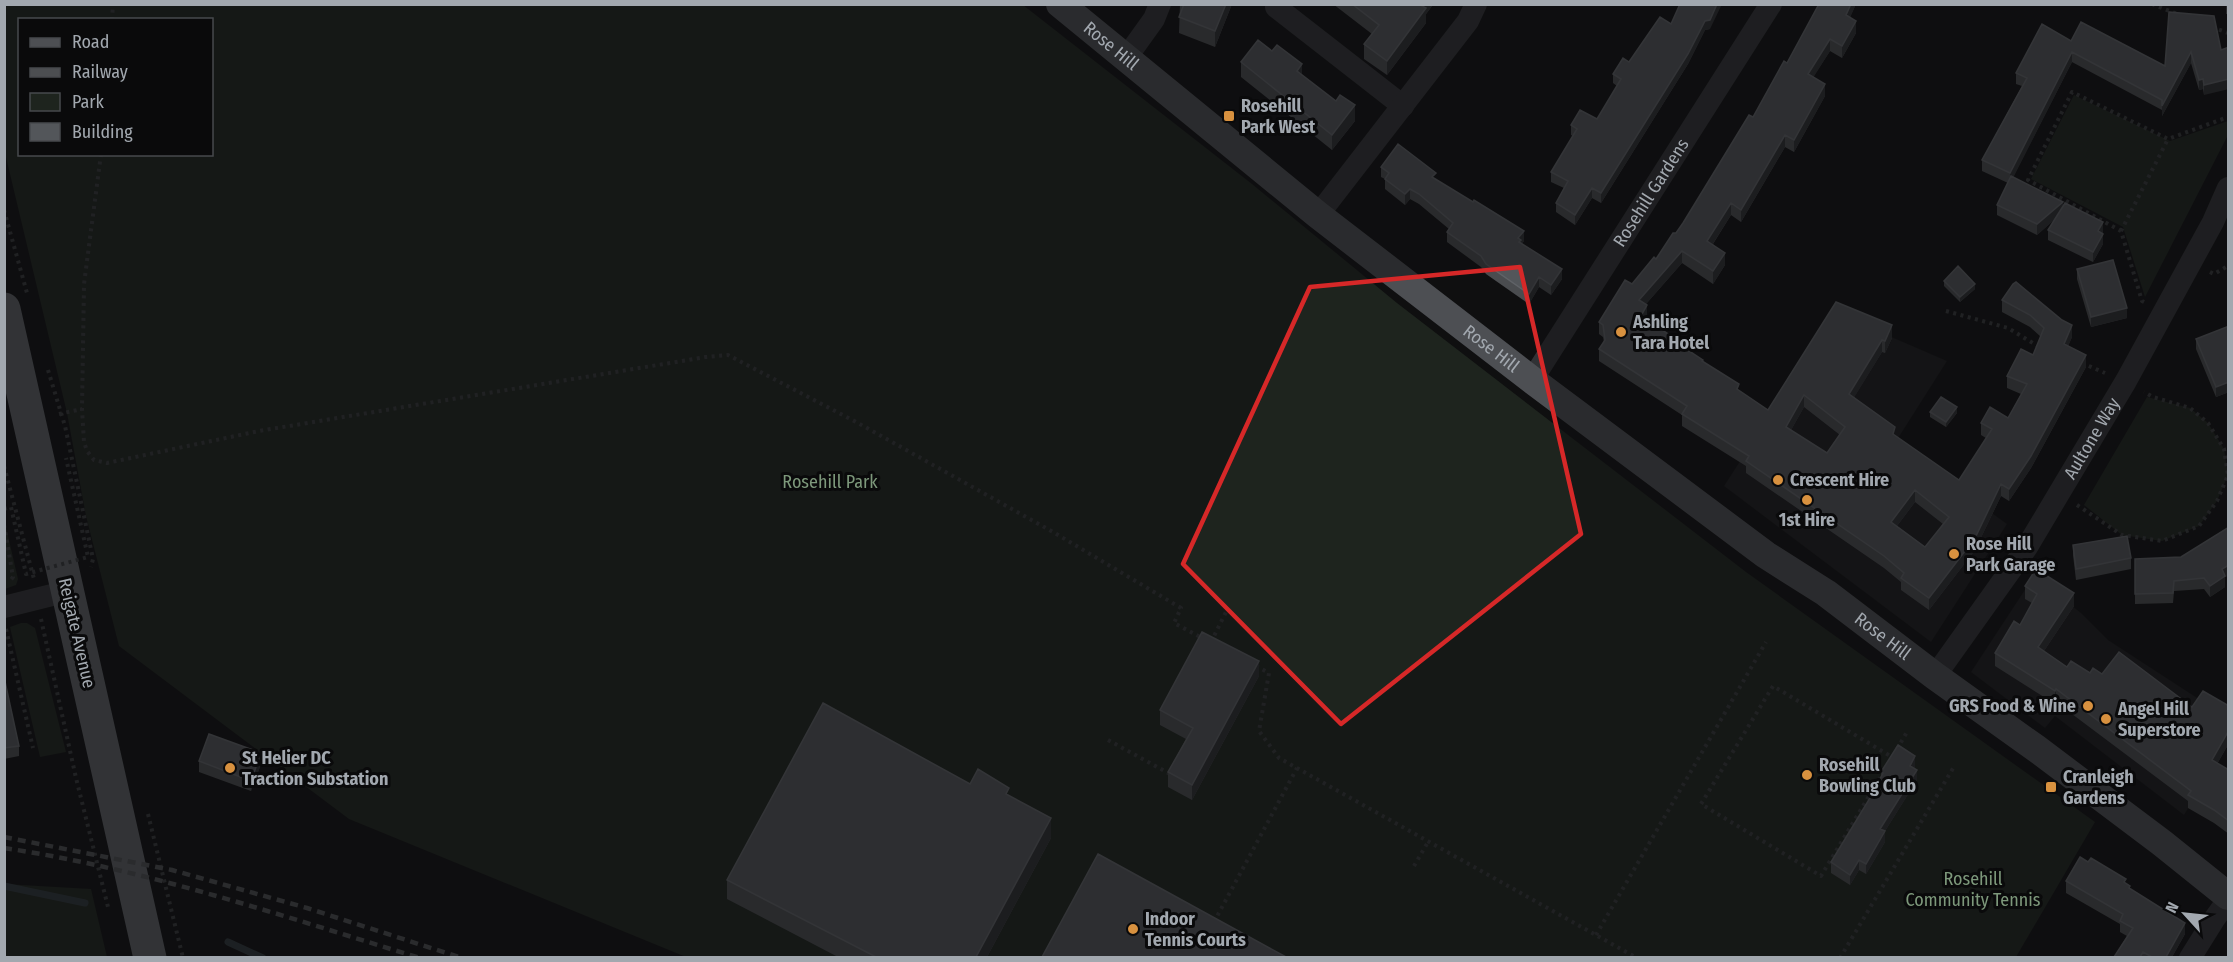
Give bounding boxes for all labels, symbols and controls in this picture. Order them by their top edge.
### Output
street label: Rose Hill [1079,17,1143,75]
legend [18,18,213,156]
text: Road [72,31,109,53]
text: Railway [72,61,128,83]
text: Park [72,91,105,113]
place label: Rosehill Park West [1241,95,1316,138]
marker: Rosehill Park West [1222,109,1236,123]
text: Building [72,121,133,143]
street label: Rosehill Gardens [1609,134,1694,251]
place label: Ashling Tara Hotel [1632,311,1709,354]
street label: Rose Hill [1459,320,1524,377]
marker: Ashling Tara Hotel [1614,325,1628,339]
street label: Aultone Way [2059,394,2125,483]
place label: Crescent Hire [1790,469,1889,491]
park label: Rosehill Park [782,471,878,493]
marker: Crescent Hire [1771,473,1785,487]
marker: 1st Hire [1800,493,1814,507]
place label: 1st Hire [1779,509,1835,531]
place label: Rose Hill Park Garage [1966,533,2055,576]
marker: Rose Hill Park Garage [1947,547,1961,561]
street label: Reigate Avenue [54,576,100,691]
street label: Rose Hill [1850,608,1915,665]
place label: GRS Food & Wine [1949,695,2076,717]
place label: Angel Hill Superstore [2117,698,2201,741]
marker: GRS Food & Wine [2081,699,2095,713]
marker: Angel Hill Superstore [2099,712,2113,726]
place label: St Helier DC Traction Substation [242,747,388,790]
place label: Rosehill Bowling Club [1819,754,1916,797]
marker: St Helier DC Traction Substation [223,761,237,775]
place label: Cranleigh Gardens [2063,766,2134,809]
marker: Rosehill Bowling Club [1800,768,1814,782]
marker: Cranleigh Gardens [2044,780,2058,794]
park label: Rosehill Community Tennis [1906,868,2041,911]
north arrow [2155,884,2215,944]
text: N [2161,899,2183,916]
place label: Indoor Tennis Courts [1145,908,1246,951]
marker: Indoor Tennis Courts [1126,922,1140,936]

